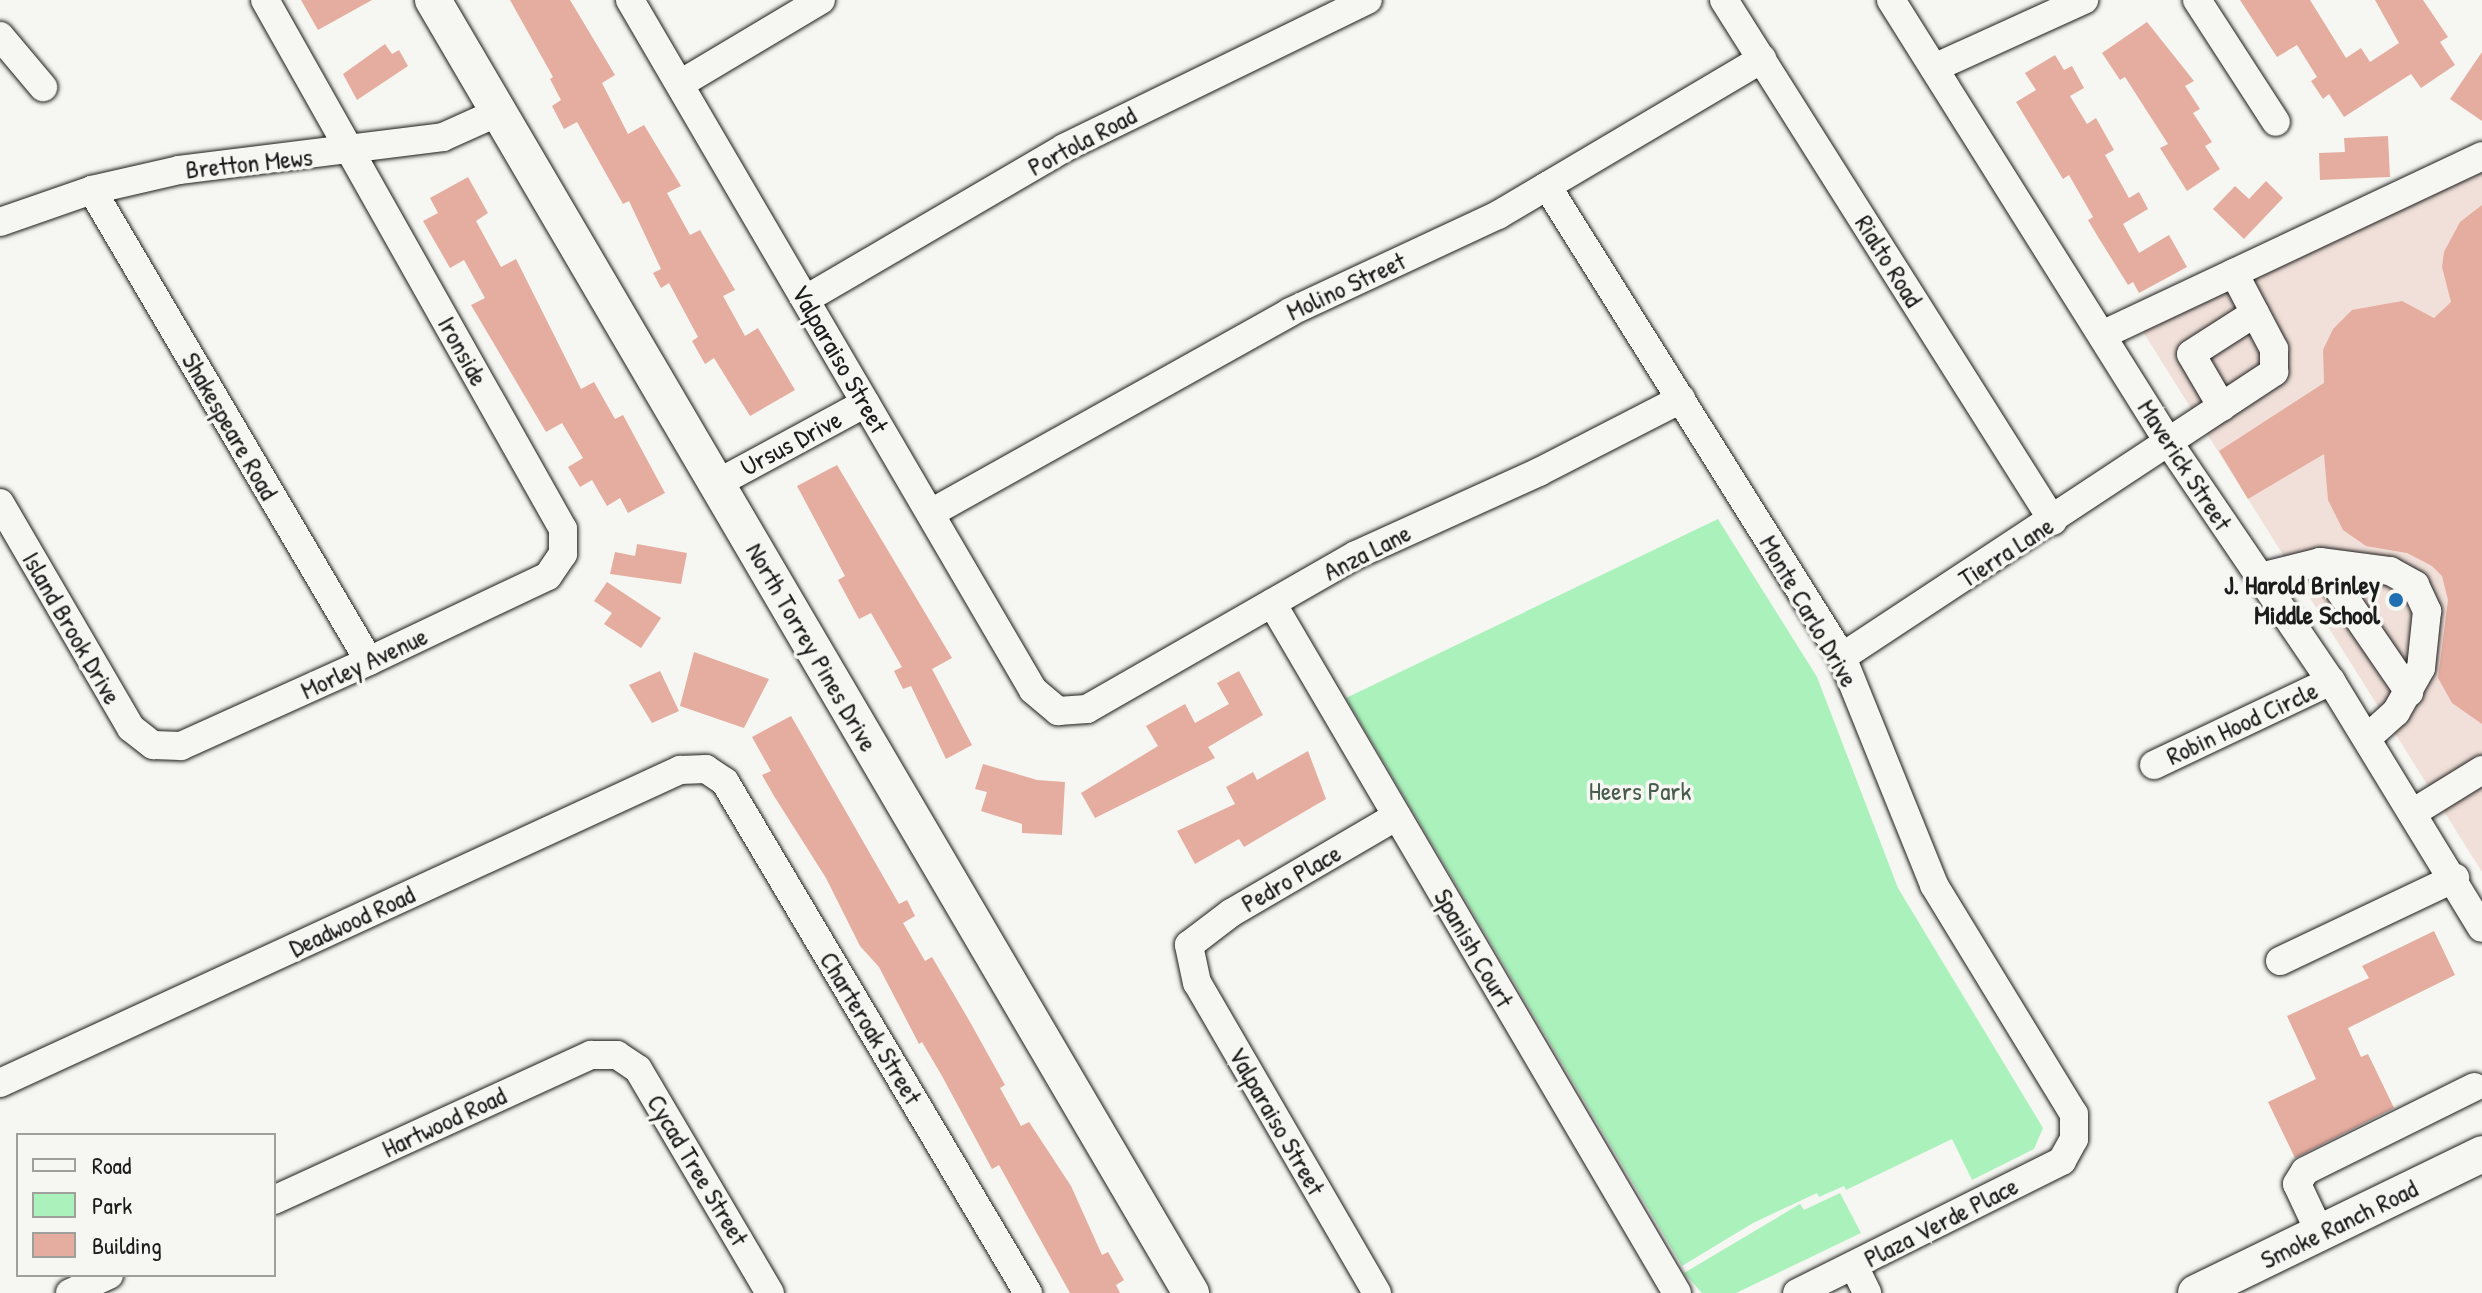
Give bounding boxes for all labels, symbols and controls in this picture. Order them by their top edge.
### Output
street label: Portola Road [1023,99,1141,183]
street label: Bretton Mews [184,141,314,185]
street label: Rialto Road [1849,209,1929,313]
street label: Molino Street [1282,245,1410,327]
street label: Valparaiso Street [785,279,895,439]
street label: Ironside [431,311,495,391]
street label: Shakespeare Road [175,347,285,505]
street label: Maverick Street [2131,394,2239,536]
street label: Ursus Drive [735,403,847,483]
street label: Tierra Lane [1953,510,2059,594]
street label: Anza Lane [1318,517,1416,587]
street label: Monte Carlo Drive [1753,530,1865,692]
street label: North Torrey Pines Drive [740,537,884,757]
street label: Island Brook Drive [16,546,128,710]
place label: J. Harold Brinley Middle School [2224,569,2380,630]
marker: J. Harold Brinley Middle School [2387,591,2405,609]
street label: Morley Avenue [296,620,432,706]
street label: Robin Hood Circle [2161,674,2323,772]
park label: Heers Park [1589,775,1691,807]
street label: Pedro Place [1236,837,1346,919]
street label: Deadwood Road [284,878,420,964]
street label: Spanish Court [1428,883,1520,1013]
street label: Charteroak Street [813,946,929,1110]
street label: Valparaiso Street [1222,1041,1332,1201]
street label: Hartwood Road [377,1080,511,1164]
street label: Cycad Tree Street [641,1089,755,1251]
legend [16,1133,276,1277]
text: Road [92,1149,131,1181]
street label: Plaza Verde Place [1859,1170,2023,1274]
street label: Smoke Ranch Road [2256,1173,2422,1275]
text: Park [92,1189,132,1221]
text: Building [92,1229,162,1261]

